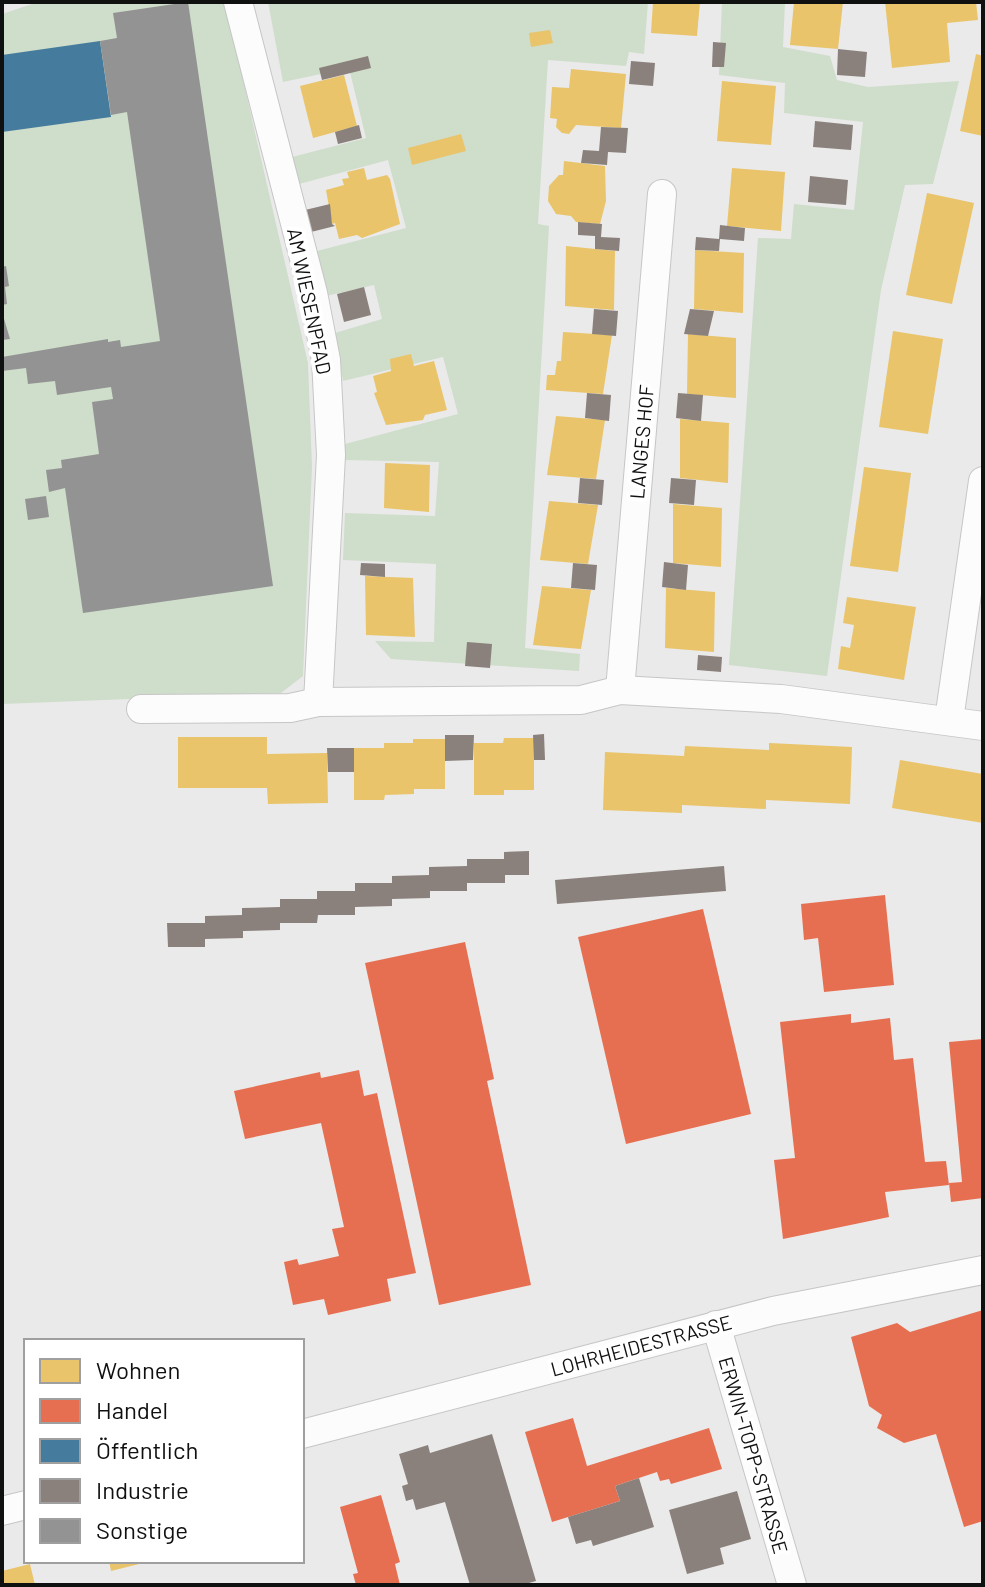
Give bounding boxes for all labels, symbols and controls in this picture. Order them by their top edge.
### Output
street label: AM WIESENPFAD [283,226,337,376]
street label: LANGES HOF [624,384,658,500]
street label: LOHRHEIDESTRASSE [548,1309,734,1381]
legend [24,1339,304,1563]
street label: ERWIN-TOPP-STRASSE [714,1354,794,1556]
text: Wohnen [96,1355,180,1384]
text: Handel [96,1395,168,1424]
text: Öffentlich [96,1435,198,1464]
text: Industrie [96,1475,189,1504]
text: Sonstige [96,1515,188,1544]

